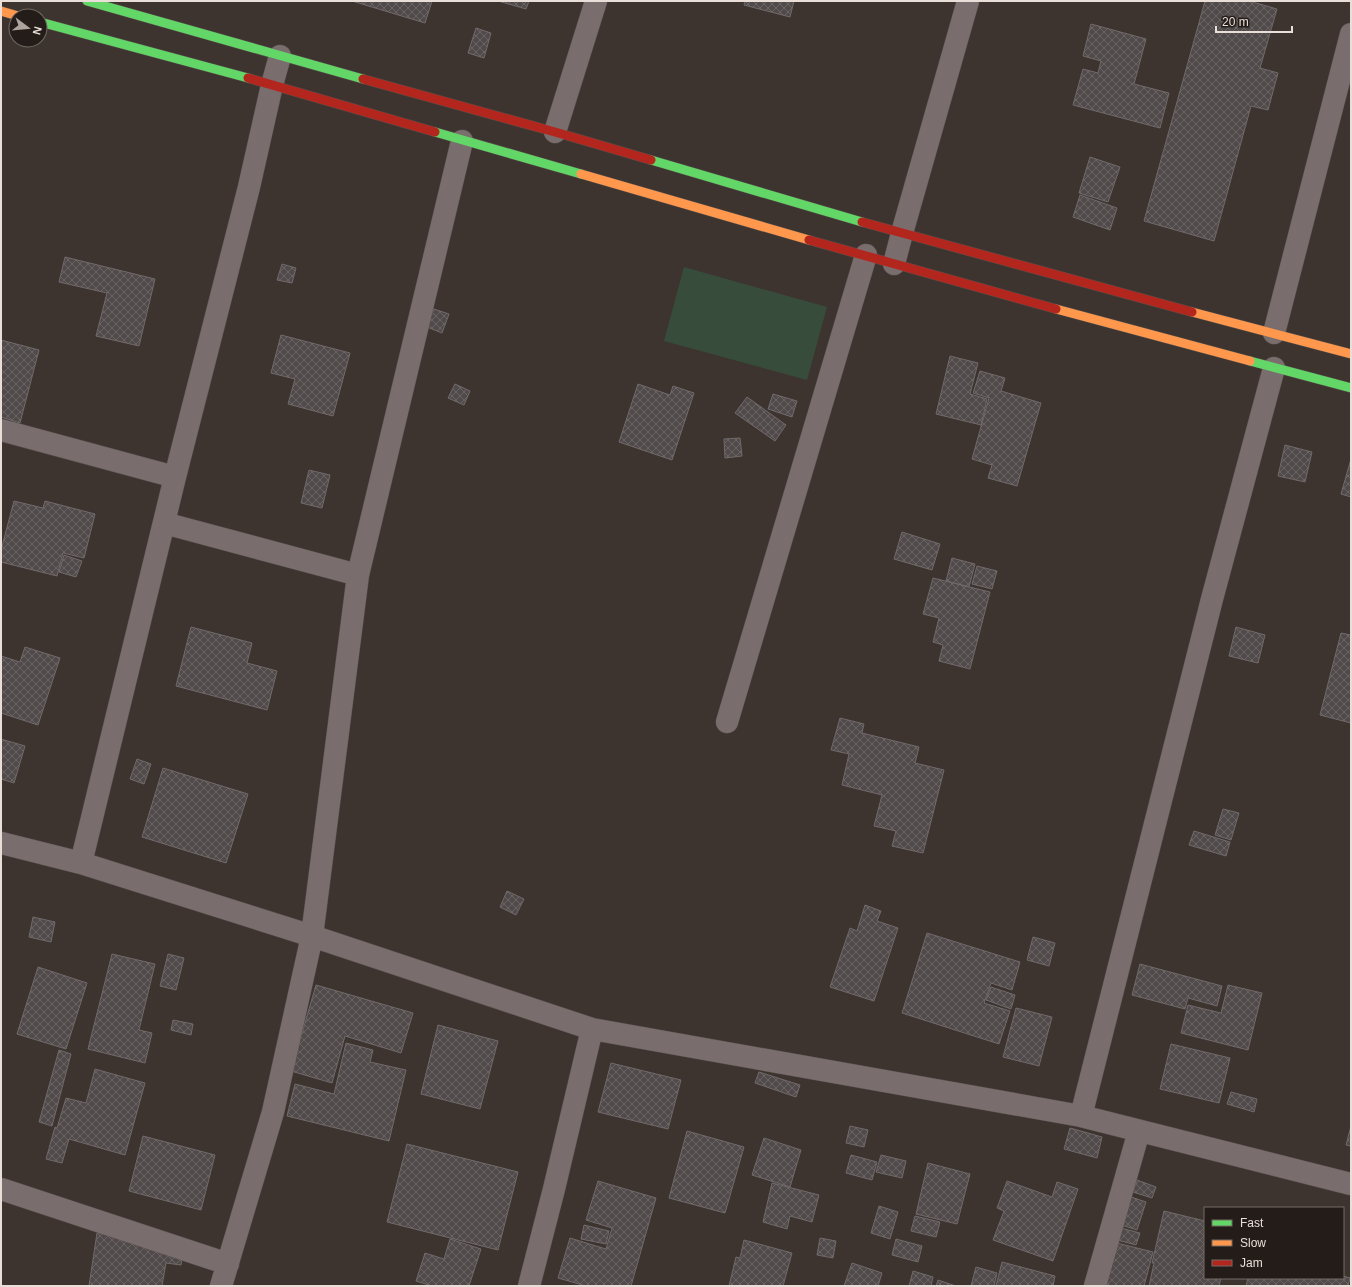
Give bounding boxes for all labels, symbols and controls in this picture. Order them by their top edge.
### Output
north arrow [8,8,48,48]
scale bar [1216,8,1292,34]
text: 20 m [1222,15,1249,29]
text: N [31,25,44,36]
legend [1204,1207,1344,1279]
text: Fast [1240,1216,1264,1230]
text: Slow [1240,1236,1266,1250]
text: Jam [1240,1256,1263,1270]

